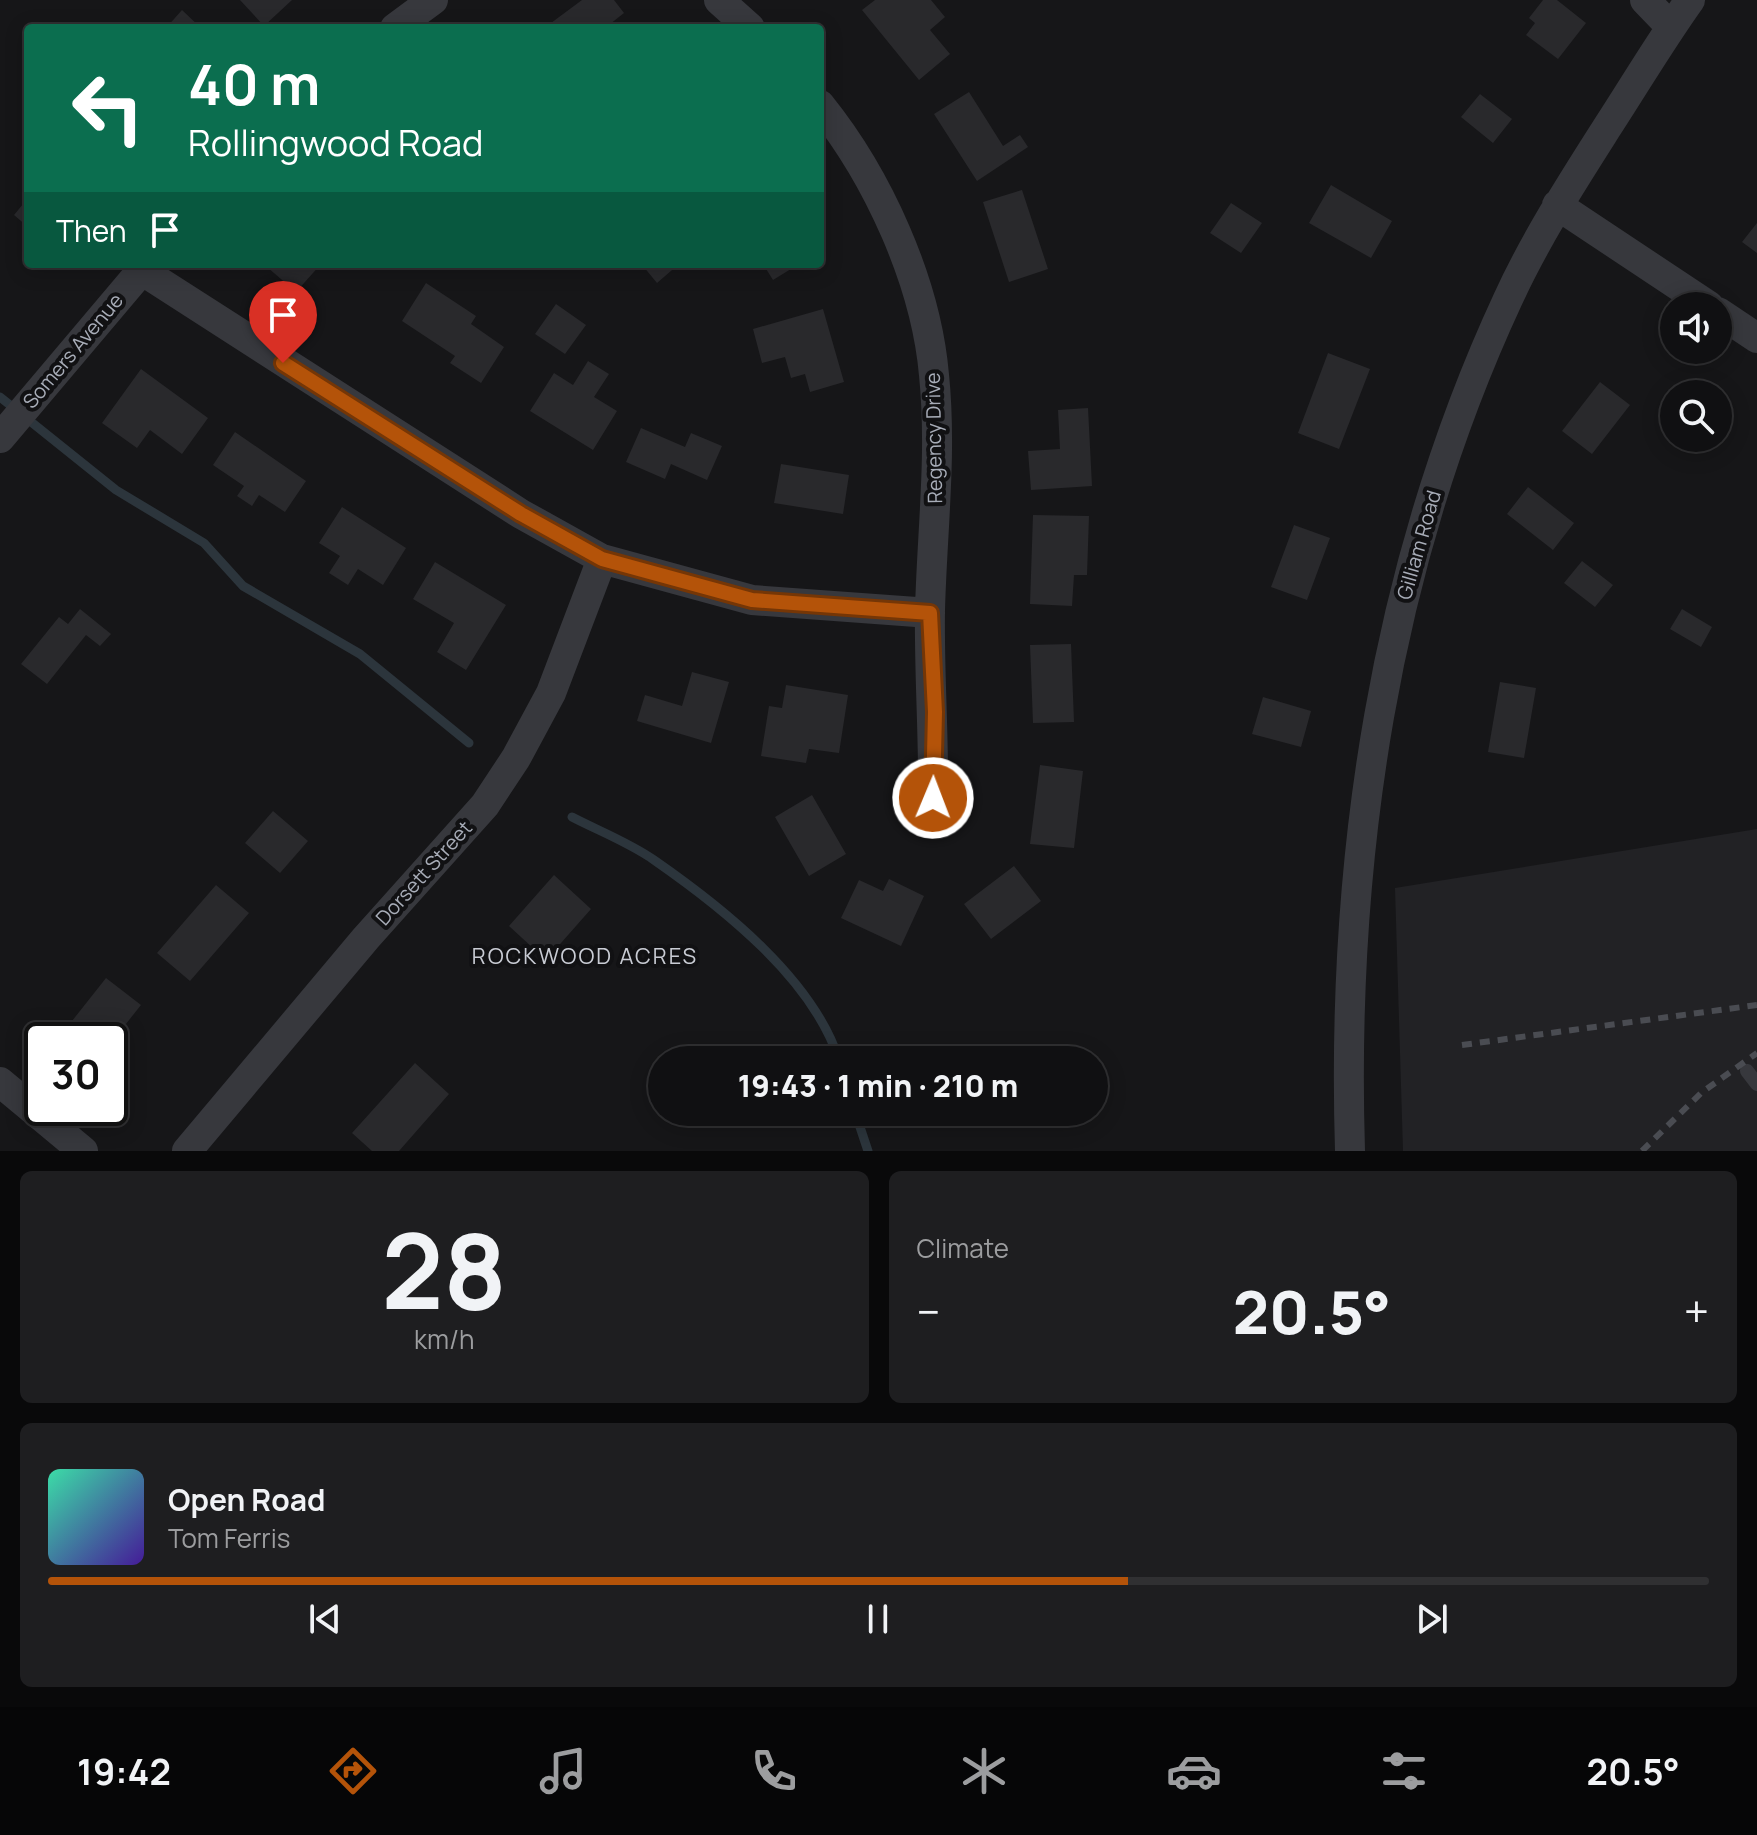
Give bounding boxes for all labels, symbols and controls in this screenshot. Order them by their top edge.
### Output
text: 40 m [188,45,320,122]
icon: left [56,56,160,160]
text: Rollingwood Road [188,118,483,167]
icon: arrive [143,208,187,252]
text: Then [56,210,127,251]
pin [249,281,317,363]
street label: Somers Avenue [16,287,129,414]
map controls [1660,292,1732,452]
button: sound [1660,292,1732,364]
icon: arrive [261,293,305,337]
street label: Regency Drive [919,372,948,504]
button: search [1660,380,1732,452]
street label: Gilliam Road [1390,487,1447,603]
position arrow [891,756,975,840]
street label: Dorsett Street [369,815,478,931]
district label: ROCKWOOD ACRES [472,941,698,971]
speed limit sign: 30 [24,1022,128,1126]
text: 19:43 · 1 min · 210 m [738,1065,1018,1106]
text: 28 [381,1198,507,1340]
text: Climate [917,1230,1009,1266]
text: 20.5° [1233,1270,1391,1352]
text: − [917,1281,940,1341]
text: + [1684,1281,1709,1341]
text: km/h [414,1321,474,1357]
text: Open Road [168,1479,325,1520]
text: Tom Ferris [168,1520,290,1556]
icon: previous [303,1597,347,1641]
icon: pause [856,1597,900,1641]
icon: next [1410,1597,1454,1641]
icon: directions [325,1743,381,1799]
icon: music [535,1743,591,1799]
icon: phone [746,1743,802,1799]
icon: climate [956,1743,1012,1799]
icon: car [1166,1743,1222,1799]
icon: filters [1376,1743,1432,1799]
text: 19:42 [77,1747,171,1796]
text: 20.5° [1586,1747,1680,1796]

